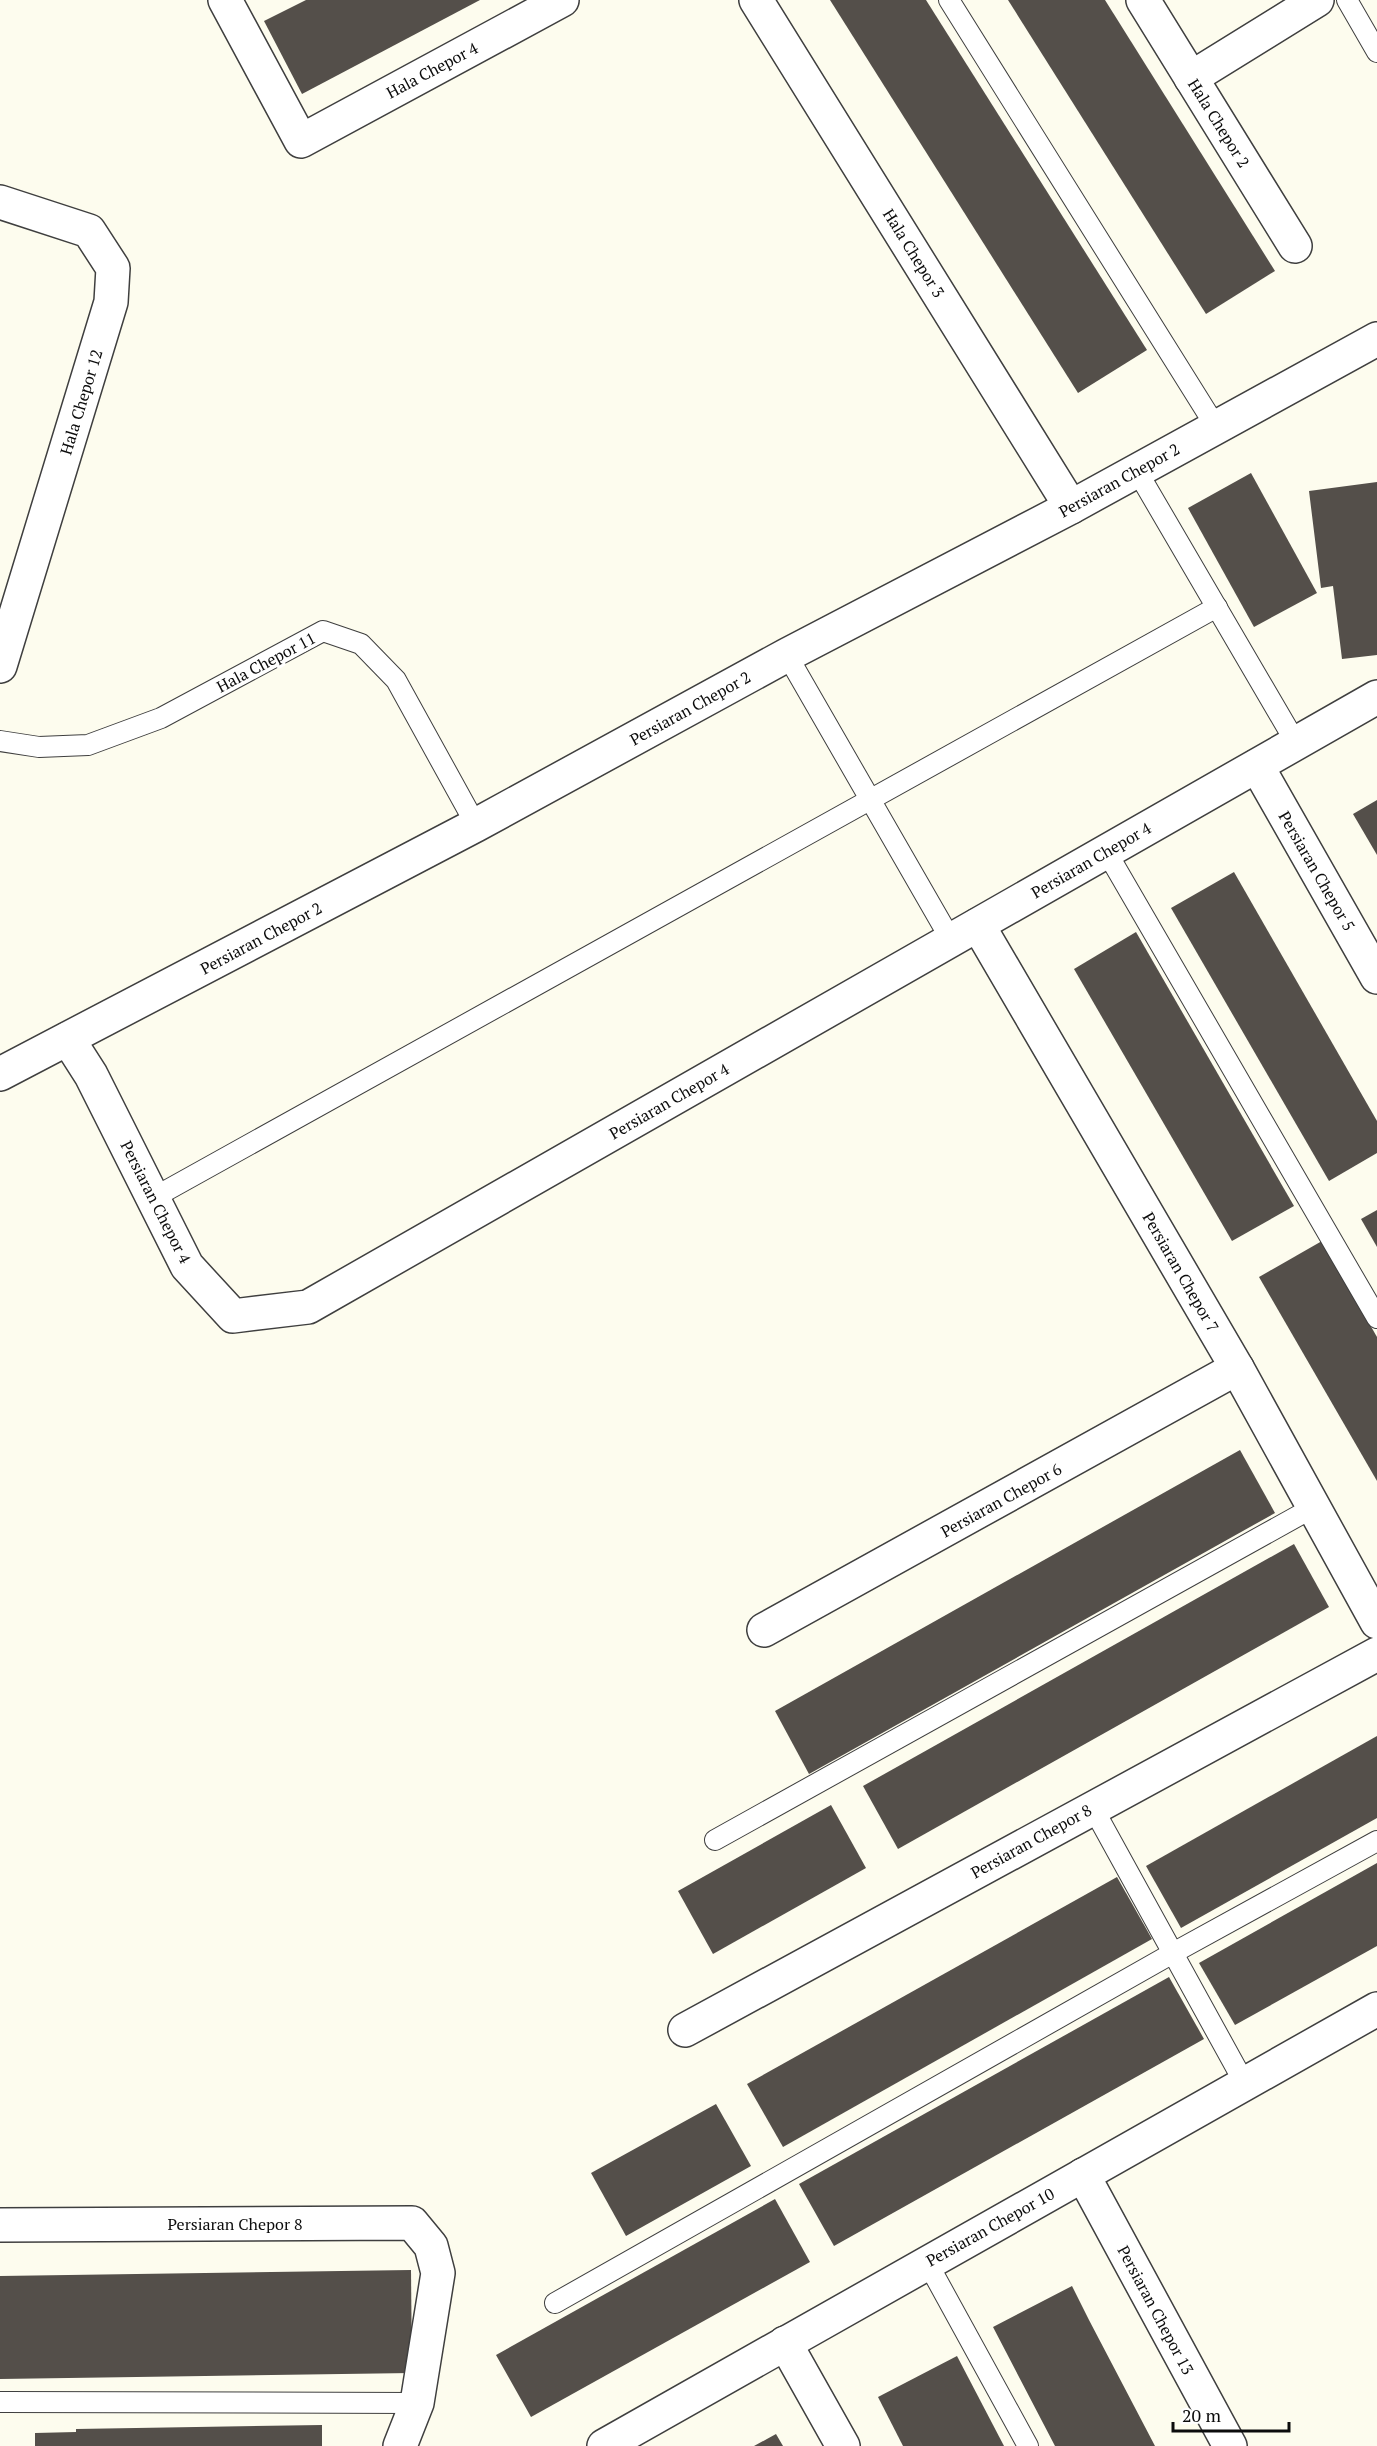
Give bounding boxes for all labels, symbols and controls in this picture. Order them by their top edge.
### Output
street label: Hala Chepor 4 [382,36,482,103]
street label: Hala Chepor 2 [1183,74,1255,172]
street label: Hala Chepor 3 [878,204,950,302]
street label: Hala Chepor 12 [55,347,107,457]
street label: Persiaran Chepor 2 [1055,438,1183,522]
street label: Hala Chepor 11 [213,627,319,697]
street label: Persiaran Chepor 2 [626,666,754,750]
street label: Persiaran Chepor 5 [1274,807,1360,935]
street label: Persiaran Chepor 4 [1027,817,1155,903]
street label: Persiaran Chepor 2 [196,897,326,979]
street label: Persiaran Chepor 4 [605,1058,733,1144]
street label: Persiaran Chepor 4 [116,1137,197,1268]
street label: Persiaran Chepor 7 [1138,1208,1224,1336]
street label: Persiaran Chepor 6 [937,1457,1066,1542]
street label: Persiaran Chepor 8 [967,1799,1095,1883]
street label: Persiaran Chepor 10 [922,2183,1058,2271]
street label: Persiaran Chepor 8 [168,2213,302,2235]
street label: Persiaran Chepor 13 [1113,2242,1199,2378]
scale bar [1173,2395,1288,2433]
text: 20 m [1182,2403,1222,2427]

